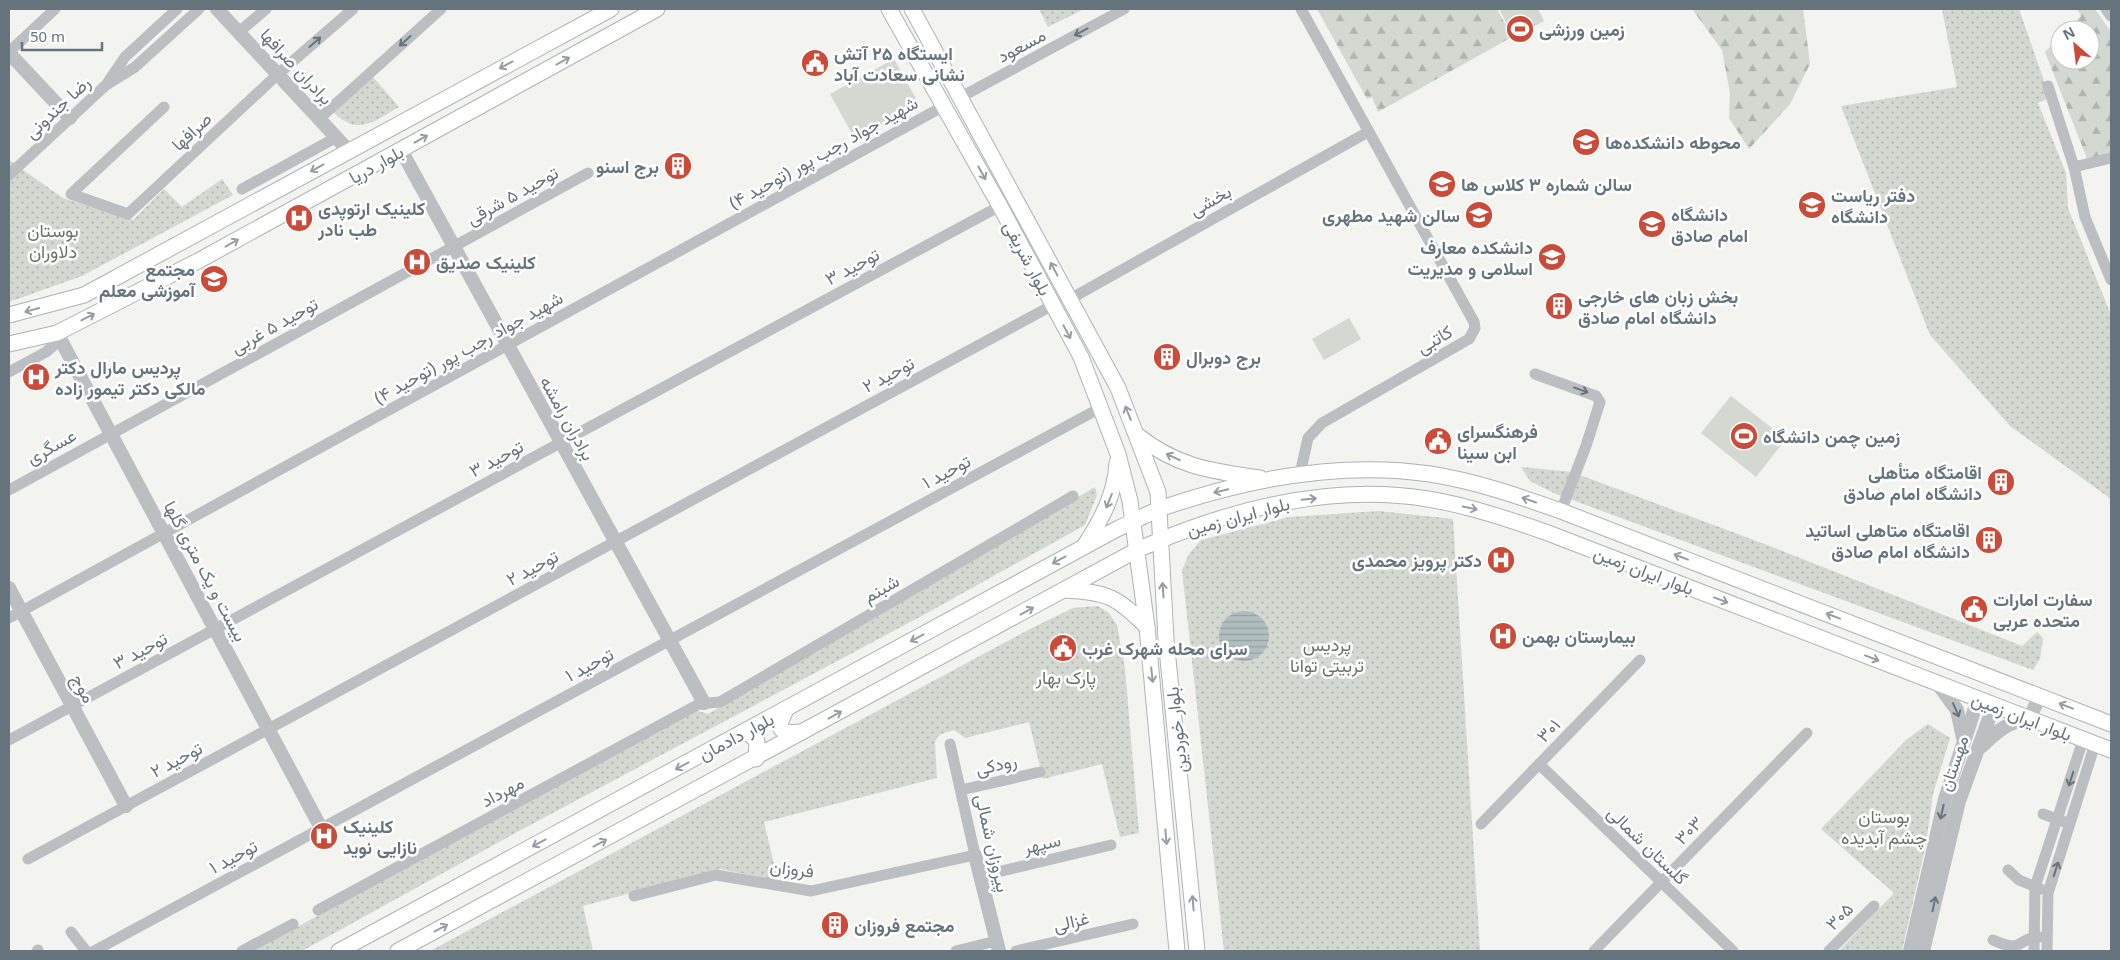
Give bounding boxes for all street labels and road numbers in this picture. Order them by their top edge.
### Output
street label: برادران صرافها [255,22,339,110]
street label: مسعود [993,22,1049,68]
street label: رضا جندونی [19,70,95,144]
street label: شهید جواد رجب پور (توحید ۴) [724,90,922,215]
street label: صرافها [166,106,216,156]
street label: بلوار دریا [344,139,408,189]
street label: توحید ۵ شرقی [462,160,562,230]
street label: بخشی [1185,179,1235,221]
street label: بلوار شریفی [998,216,1058,300]
street label: توحید ۳ [821,242,883,290]
street label: شهید جواد رجب پور (توحید ۴) [369,285,567,410]
street label: توحید ۵ غربی [226,291,322,359]
street label: کاتبی [1412,319,1456,359]
street label: توحید ۲ [858,350,918,398]
street label: برادران رامشه [535,371,601,465]
street label: عسگری [22,423,80,469]
street label: توحید ۳ [465,434,527,482]
street label: توحید ۱ [918,448,974,494]
street label: بلوار ایران زمین [1184,491,1292,541]
street label: بیست و یک متری گلها [159,496,253,646]
street label: بلوار ایران زمین [1590,540,1698,600]
street label: توحید ۲ [502,543,562,591]
street label: شبنم [859,568,904,609]
street label: توحید ۳ [109,626,171,674]
street label: توحید ۱ [561,641,617,687]
street label: موج [66,669,102,707]
street label: بلوار خوردین [1160,686,1192,774]
street label: بلوار ایران زمین [1968,686,2076,746]
street label: بلوار دادمان [694,706,778,766]
street label: ۳۰۱ [1531,713,1565,747]
street label: مهستان [1932,732,1974,794]
street label: توحید ۲ [146,735,206,783]
street label: رودکی [973,748,1019,780]
street label: مهرداد [476,770,528,812]
street label: پیروزان شمالی [969,792,1016,895]
street label: گلستان شمالی [1602,800,1694,890]
street label: ۳۰۳ [1668,810,1708,850]
street label: سپهر [1020,827,1063,860]
street label: توحید ۱ [205,833,261,879]
street label: فروزان [769,853,815,883]
street label: ۳۰۵ [1820,897,1858,935]
street label: غزالی [1051,905,1091,937]

